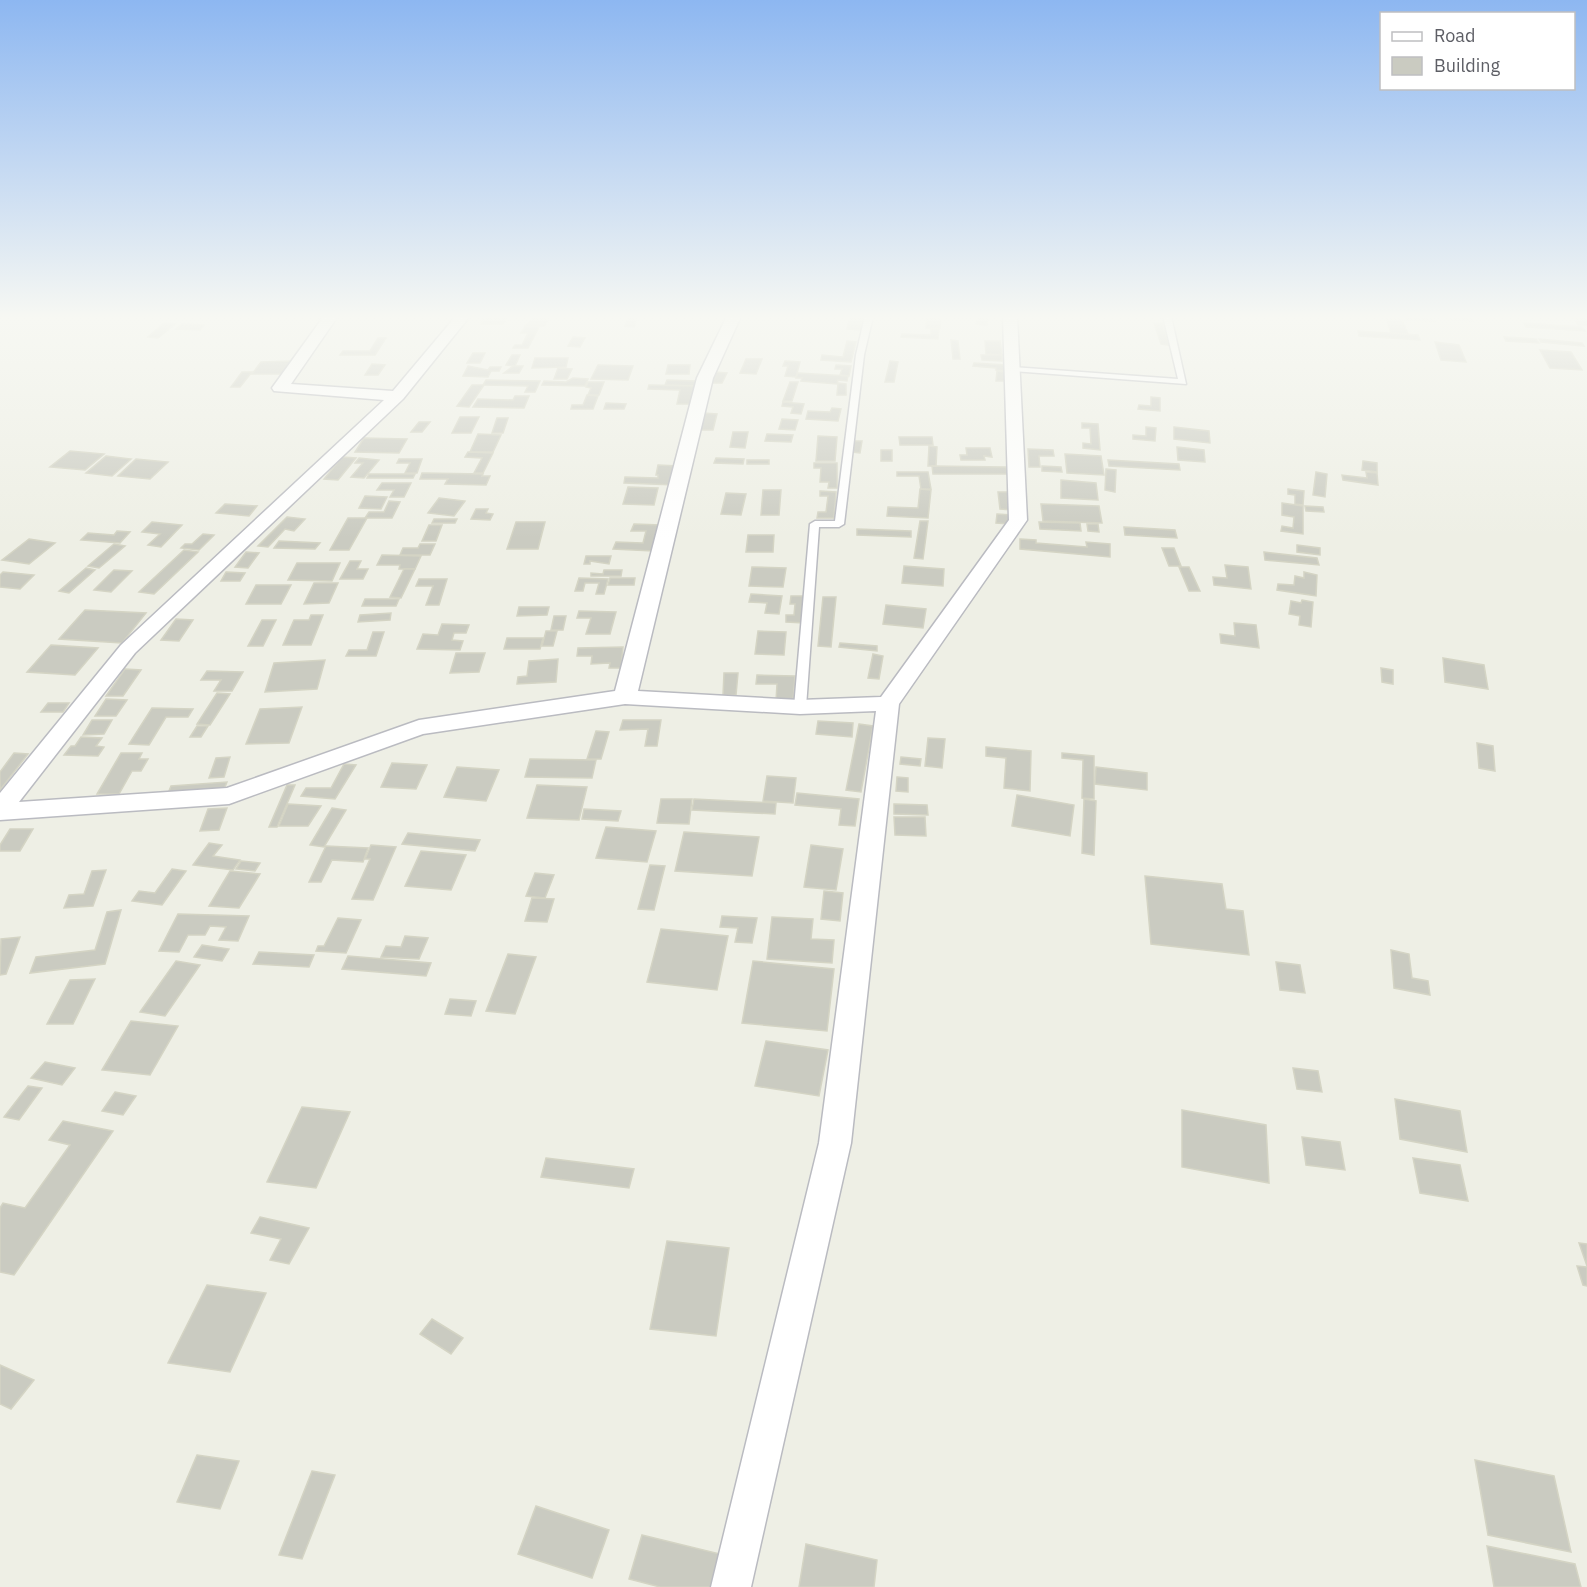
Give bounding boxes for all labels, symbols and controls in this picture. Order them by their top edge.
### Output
legend [1380,12,1575,90]
text: Road [1434,24,1475,47]
text: Building [1434,54,1501,77]

